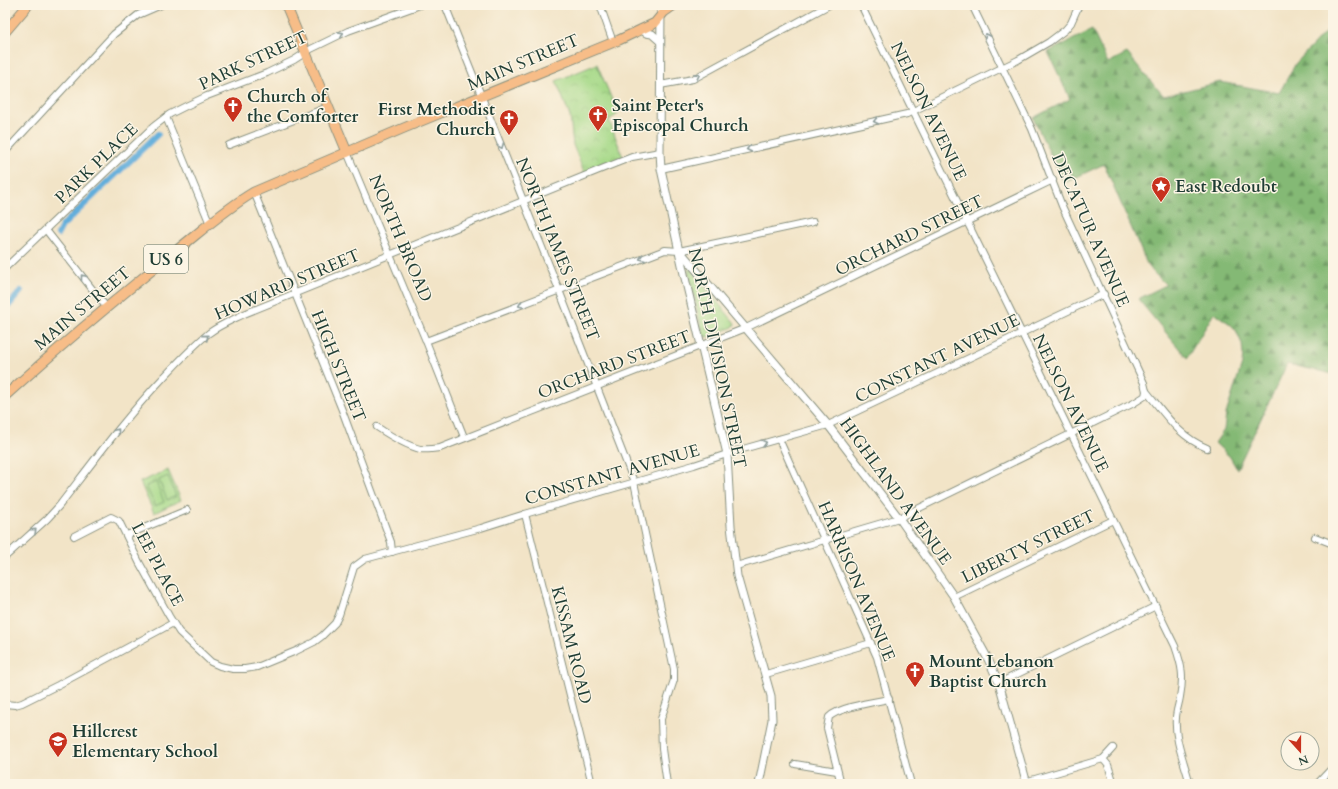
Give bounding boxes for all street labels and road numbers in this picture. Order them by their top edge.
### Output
street label: PARK STREET [195,25,311,96]
street label: MAIN STREET [464,29,583,96]
street label: NELSON AVENUE [885,38,972,184]
street label: PARK PLACE [50,118,143,209]
street label: DECATUR AVENUE [1046,150,1135,311]
street label: NORTH JAMES STREET [510,154,605,344]
street label: NORTH BROAD [363,171,438,306]
street label: ORCHARD STREET [831,190,987,281]
street label: HOWARD STREET [211,243,364,326]
road number: US 6 [144,245,188,273]
street label: NORTH DIVISION STREET [683,246,752,470]
street label: MAIN STREET [29,261,135,356]
street label: HIGH STREET [306,307,371,425]
street label: CONSTANT AVENUE [851,308,1023,408]
street label: ORCHARD STREET [534,325,694,404]
street label: NELSON AVENUE [1027,330,1114,476]
street label: HIGHLAND AVENUE [834,413,957,570]
street label: CONSTANT AVENUE [522,439,702,510]
street label: HARRISON AVENUE [812,498,901,665]
street label: LIBERTY STREET [958,504,1099,589]
street label: LEE PLACE [126,518,189,610]
street label: KISSAM ROAD [546,584,597,707]

